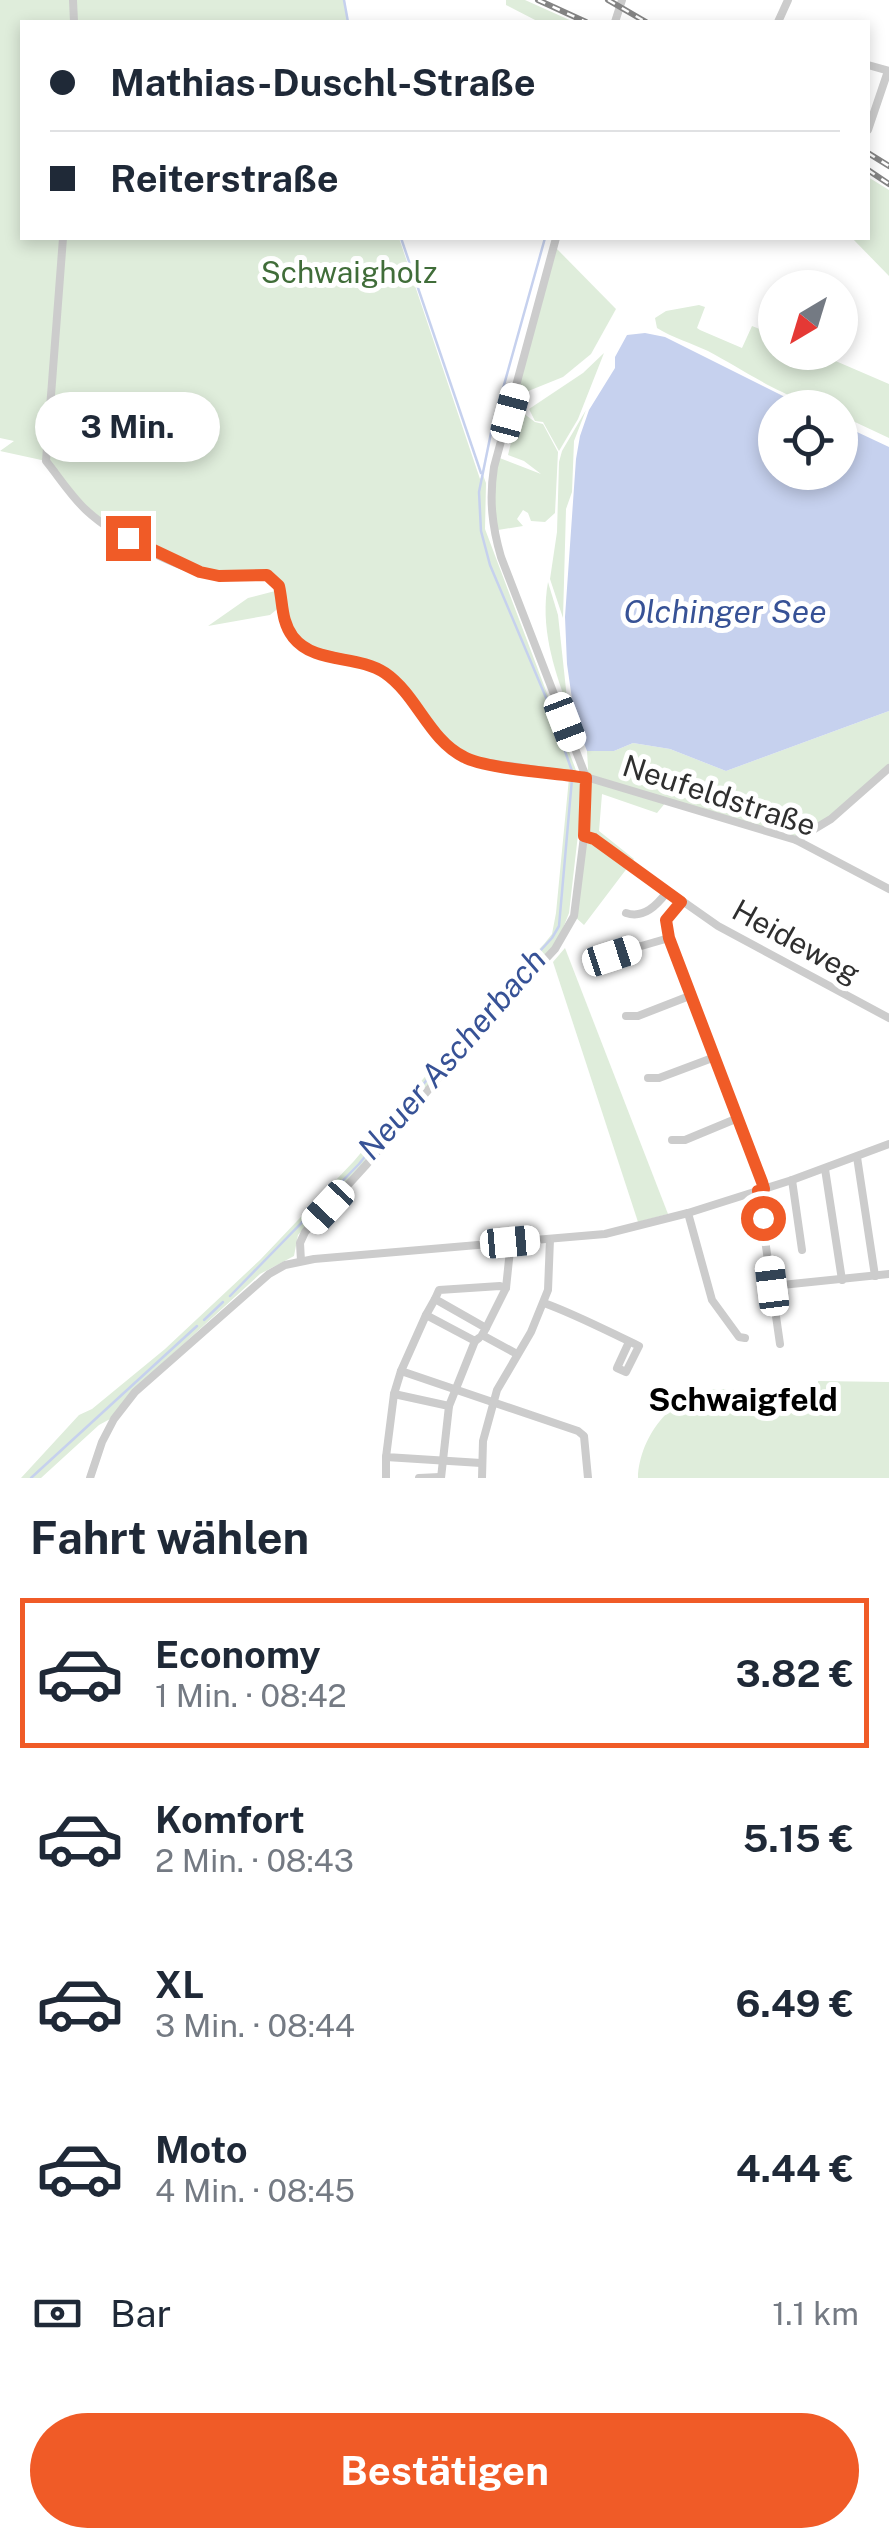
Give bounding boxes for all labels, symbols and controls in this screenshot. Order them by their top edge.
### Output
text: Mathias-Duschl-Straße [110,60,536,105]
text: Reiterstraße [110,156,339,201]
park label: Schwaigholz [261,254,437,290]
north arrow [758,270,858,370]
map controls [758,270,858,490]
car [488,380,532,446]
button: locate [758,390,858,490]
callout: 3 Min. [36,393,220,463]
text: 3 Min. [80,408,175,445]
route end [106,516,151,561]
water label: Olchinger See [623,593,827,630]
car [540,689,590,755]
street label: Neufeldstraße [618,747,820,843]
street label: Heideweg [726,891,867,991]
car [579,932,645,980]
water label: Neuer Ascherbach [350,941,553,1166]
car [297,1175,359,1239]
route start [741,1196,786,1241]
car [479,1224,541,1260]
car [753,1254,791,1318]
district label: Schwaigfeld [648,1381,838,1418]
text: Fahrt wählen [30,1511,309,1564]
icon: car [35,1628,125,1718]
text: Economy [155,1632,321,1677]
text: 3.82 € [736,1651,854,1696]
text: 1 Min. · 08:42 [155,1677,347,1714]
icon: car [35,1793,125,1883]
text: Komfort [155,1797,305,1842]
text: 5.15 € [743,1816,854,1861]
text: 2 Min. · 08:43 [155,1842,354,1879]
icon: car [35,1958,125,2048]
text: XL [155,1962,204,2007]
text: 6.49 € [735,1981,854,2026]
text: 3 Min. · 08:44 [155,2007,355,2044]
icon: car [35,2123,125,2213]
text: Moto [155,2127,248,2172]
text: 4.44 € [736,2146,854,2191]
text: 4 Min. · 08:45 [155,2172,355,2209]
icon: cash [30,2286,85,2341]
text: Bar [110,2291,171,2336]
text: 1.1 km [772,2295,859,2332]
button: Bestätigen [30,2413,859,2528]

